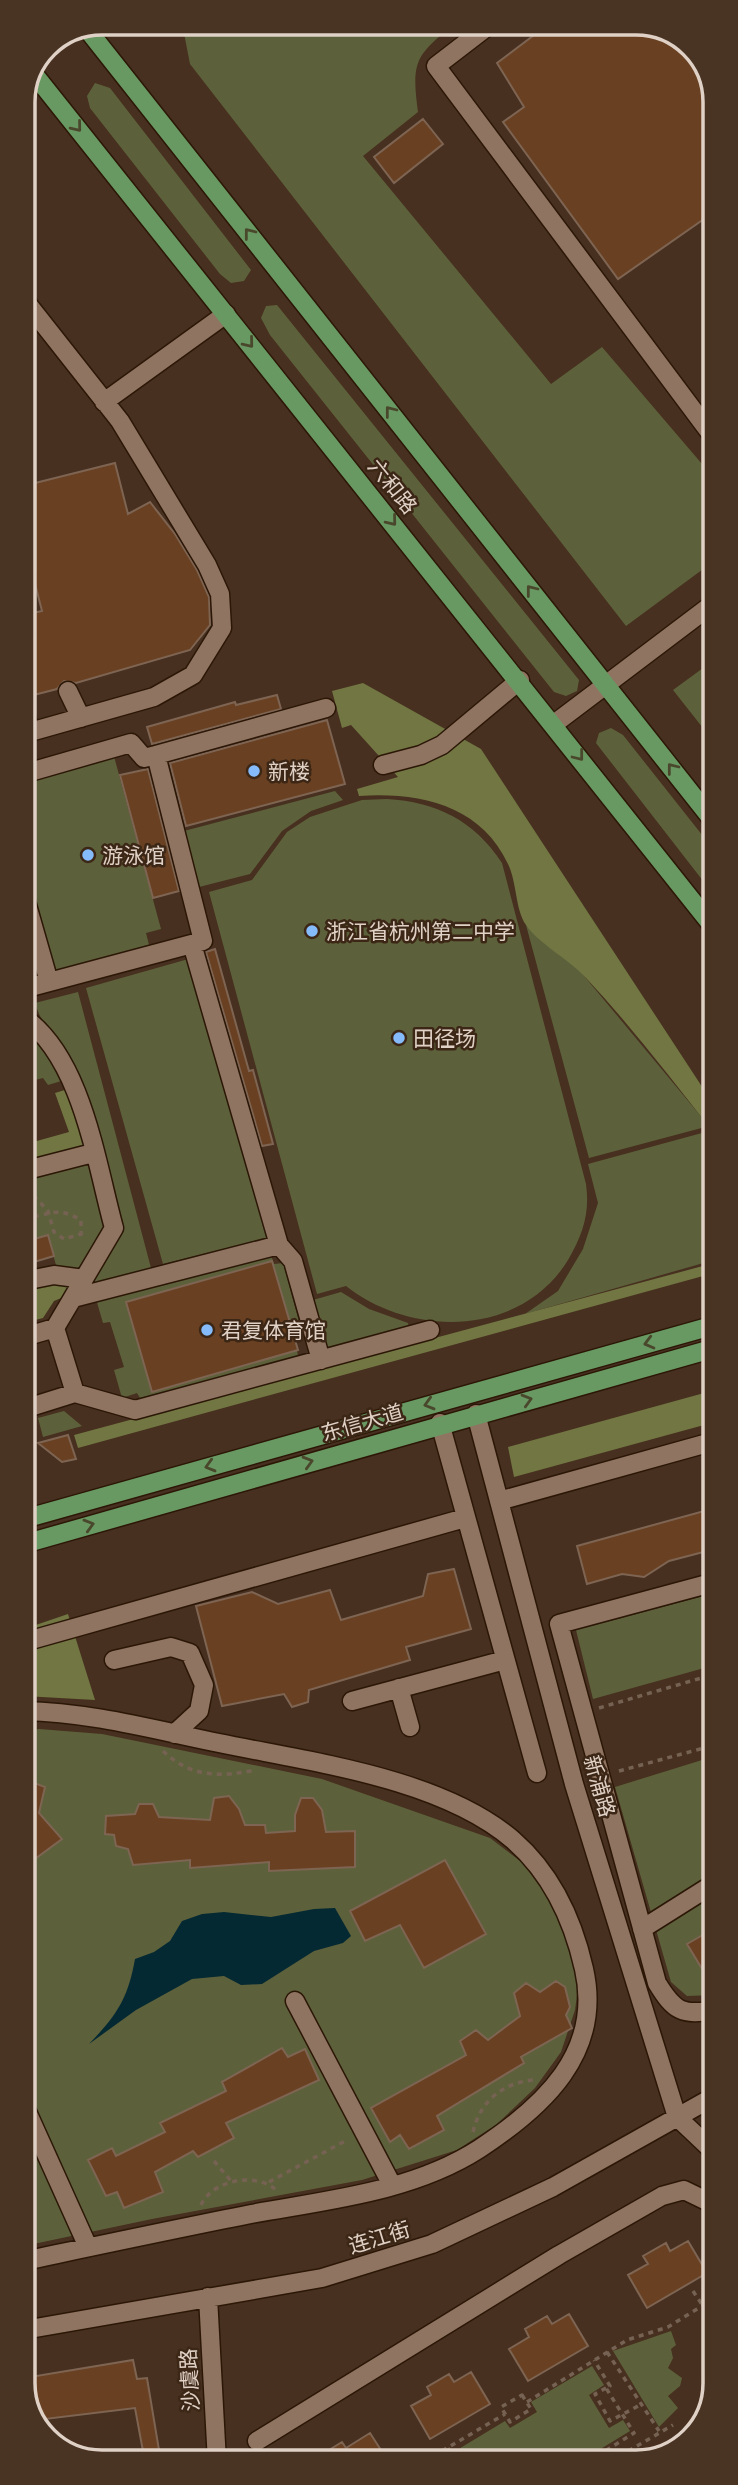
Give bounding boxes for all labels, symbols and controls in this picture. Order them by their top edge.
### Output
one-way arrow [69,119,81,132]
one-way arrow [244,228,257,241]
one-way arrow [241,336,254,348]
one-way arrow [385,407,398,419]
street label: 六和路 [364,454,422,518]
one-way arrow [383,513,396,525]
one-way arrow [526,585,539,598]
one-way arrow [571,749,584,761]
place label: 新楼 [268,759,310,783]
marker: 新楼 [246,763,262,779]
one-way arrow [667,764,680,776]
place label: 游泳馆 [102,843,165,867]
marker: 游泳馆 [80,847,96,863]
place label: 浙江省杭州第二中学 [326,919,515,943]
marker: 浙江省杭州第二中学 [304,923,320,939]
place label: 田径场 [413,1026,476,1050]
marker: 田径场 [391,1030,407,1046]
place label: 君复体育馆 [221,1318,326,1342]
marker: 君复体育馆 [199,1322,215,1338]
one-way arrow [643,1335,655,1350]
one-way arrow [521,1394,533,1408]
one-way arrow [424,1395,436,1410]
street label: 东信大道 [318,1399,406,1445]
one-way arrow [302,1455,314,1470]
one-way arrow [205,1457,217,1472]
one-way arrow [83,1519,95,1534]
street label: 新浦路 [580,1752,620,1820]
street label: 连江街 [345,2216,413,2258]
street label: 沙虞路 [175,2348,203,2412]

